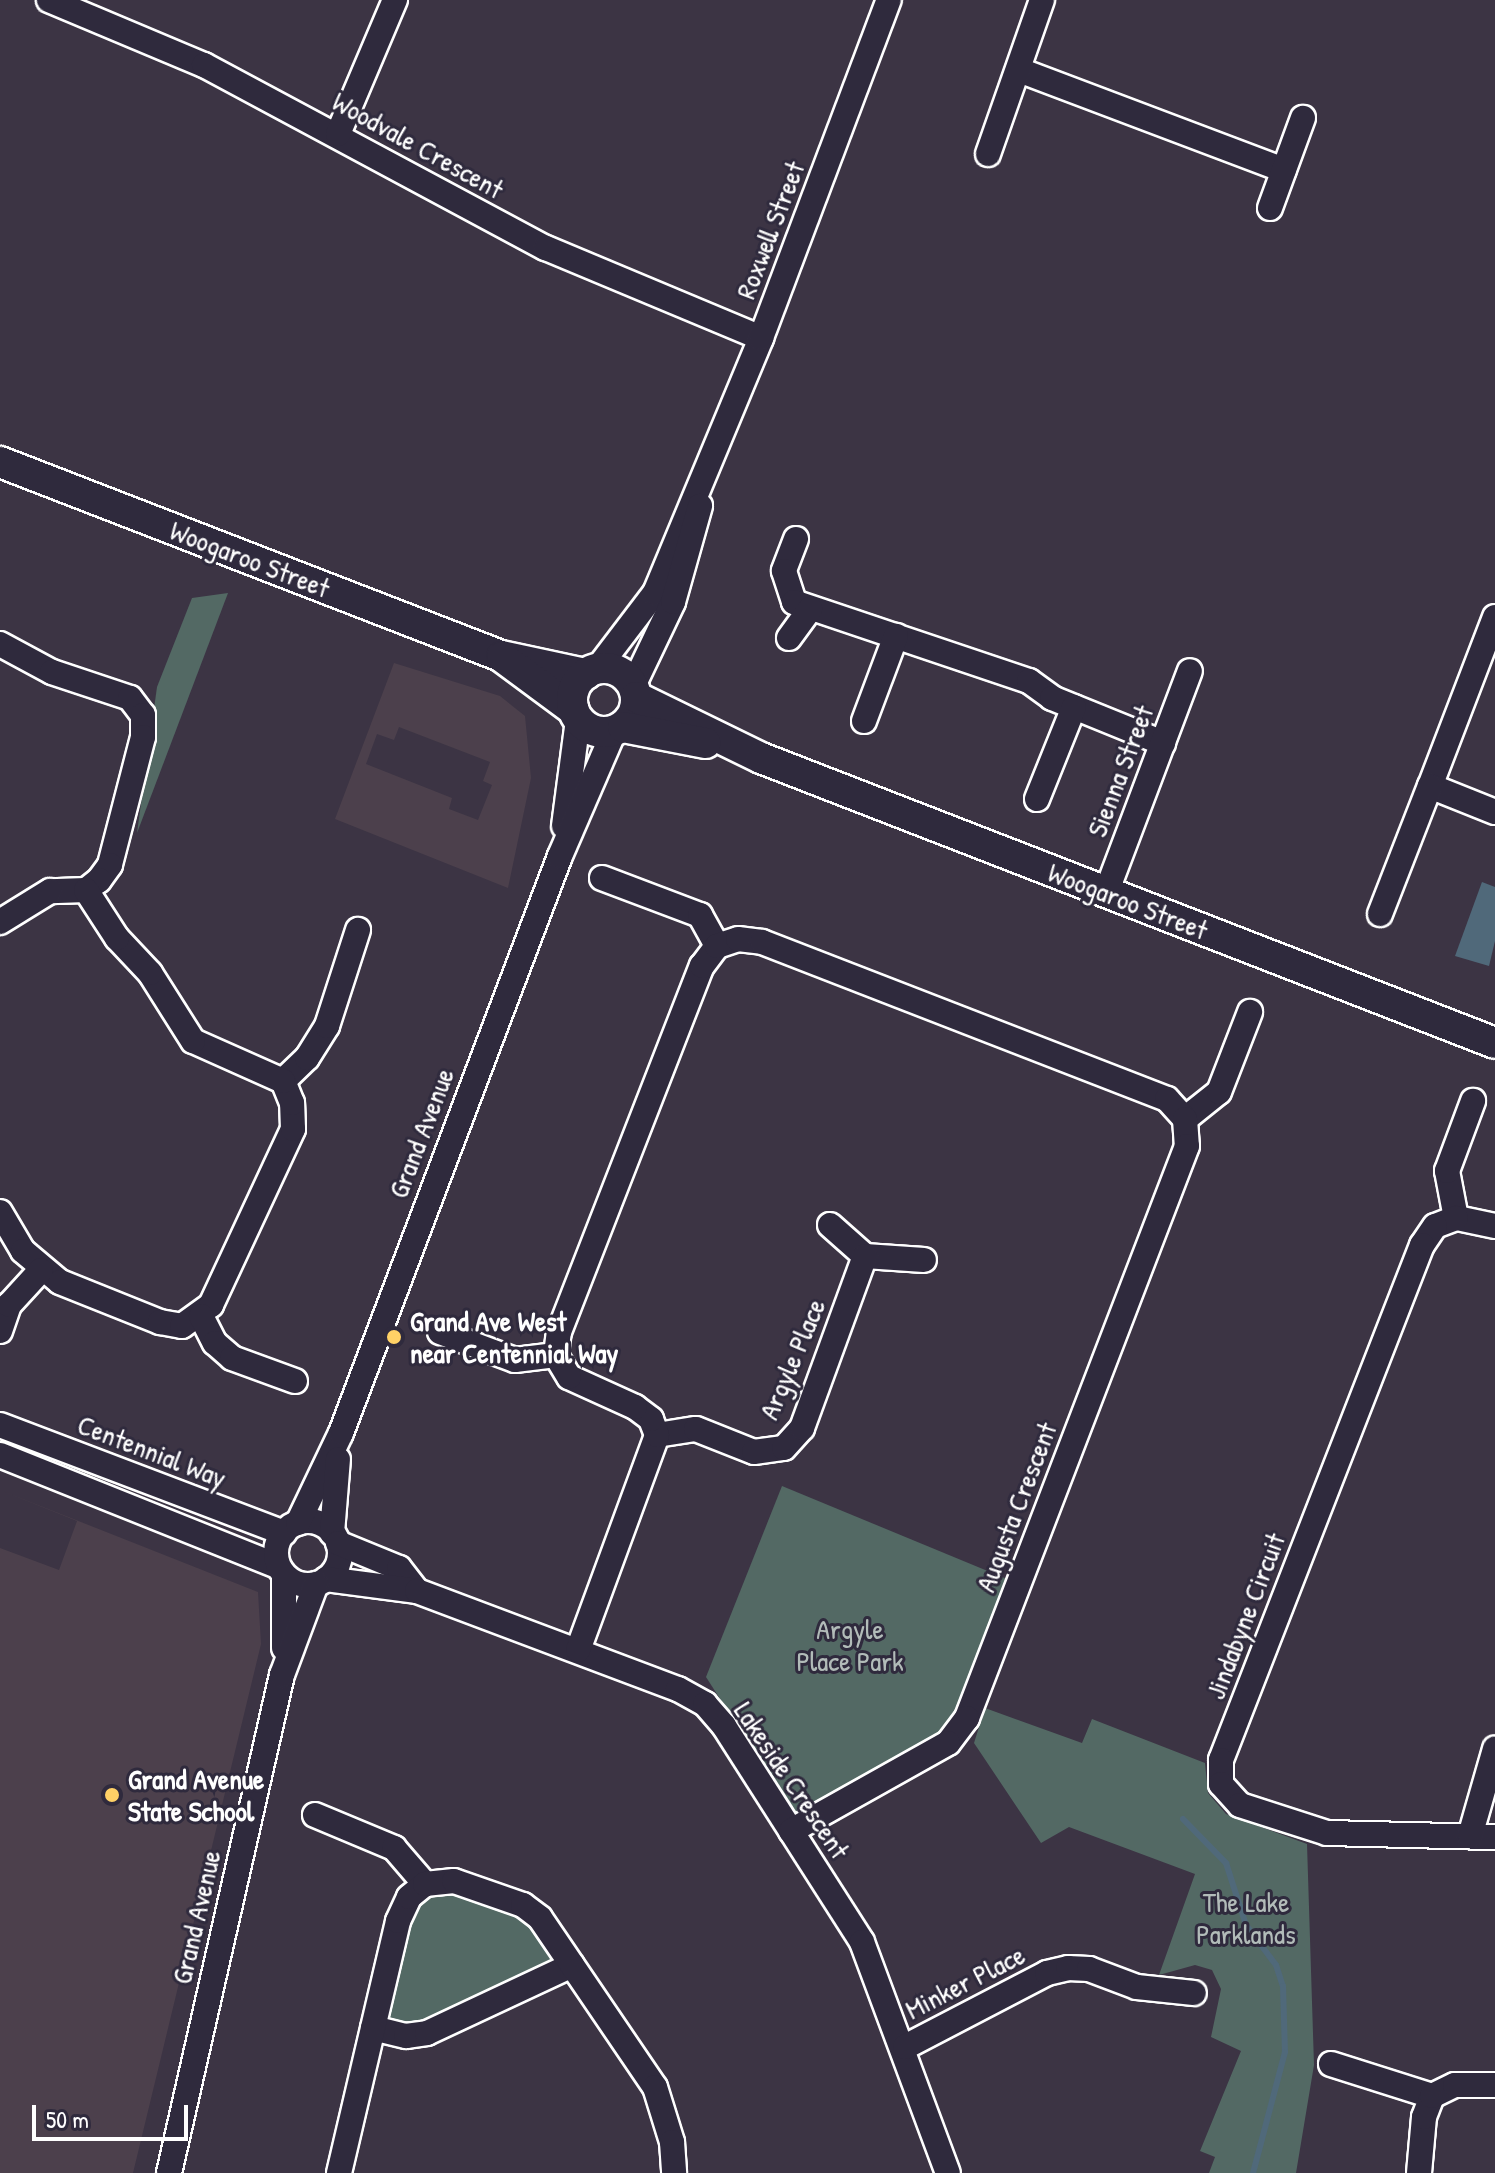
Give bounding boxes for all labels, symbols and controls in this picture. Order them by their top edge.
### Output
street label: Woodvale Crescent [327,84,509,206]
street label: Roxwell Street [728,157,812,303]
street label: Woogaroo Street [165,513,335,605]
street label: Sienna Street [1080,700,1160,842]
street label: Woogaroo Street [1043,855,1213,947]
street label: Grand Avenue [381,1063,461,1203]
street label: Argyle Place [752,1294,832,1424]
place label: Grand Ave West near Centennial Way [410,1304,618,1370]
marker: Grand Ave West near Centennial Way [385,1328,403,1346]
street label: Centennial Way [73,1407,231,1495]
street label: Augusta Crescent [968,1418,1064,1596]
street label: Jindabyne Circuit [1198,1528,1292,1704]
park label: Argyle Place Park [796,1612,904,1678]
street label: Lakeside Crescent [727,1695,857,1865]
place label: Grand Avenue State School [128,1762,264,1828]
marker: Grand Avenue State School [103,1786,121,1804]
street label: Grand Avenue [164,1847,228,1987]
park label: The Lake Parklands [1196,1885,1296,1951]
street label: Minker Place [900,1938,1030,2026]
scale bar [36,2089,192,2139]
text: 50 m [46,2103,89,2135]

